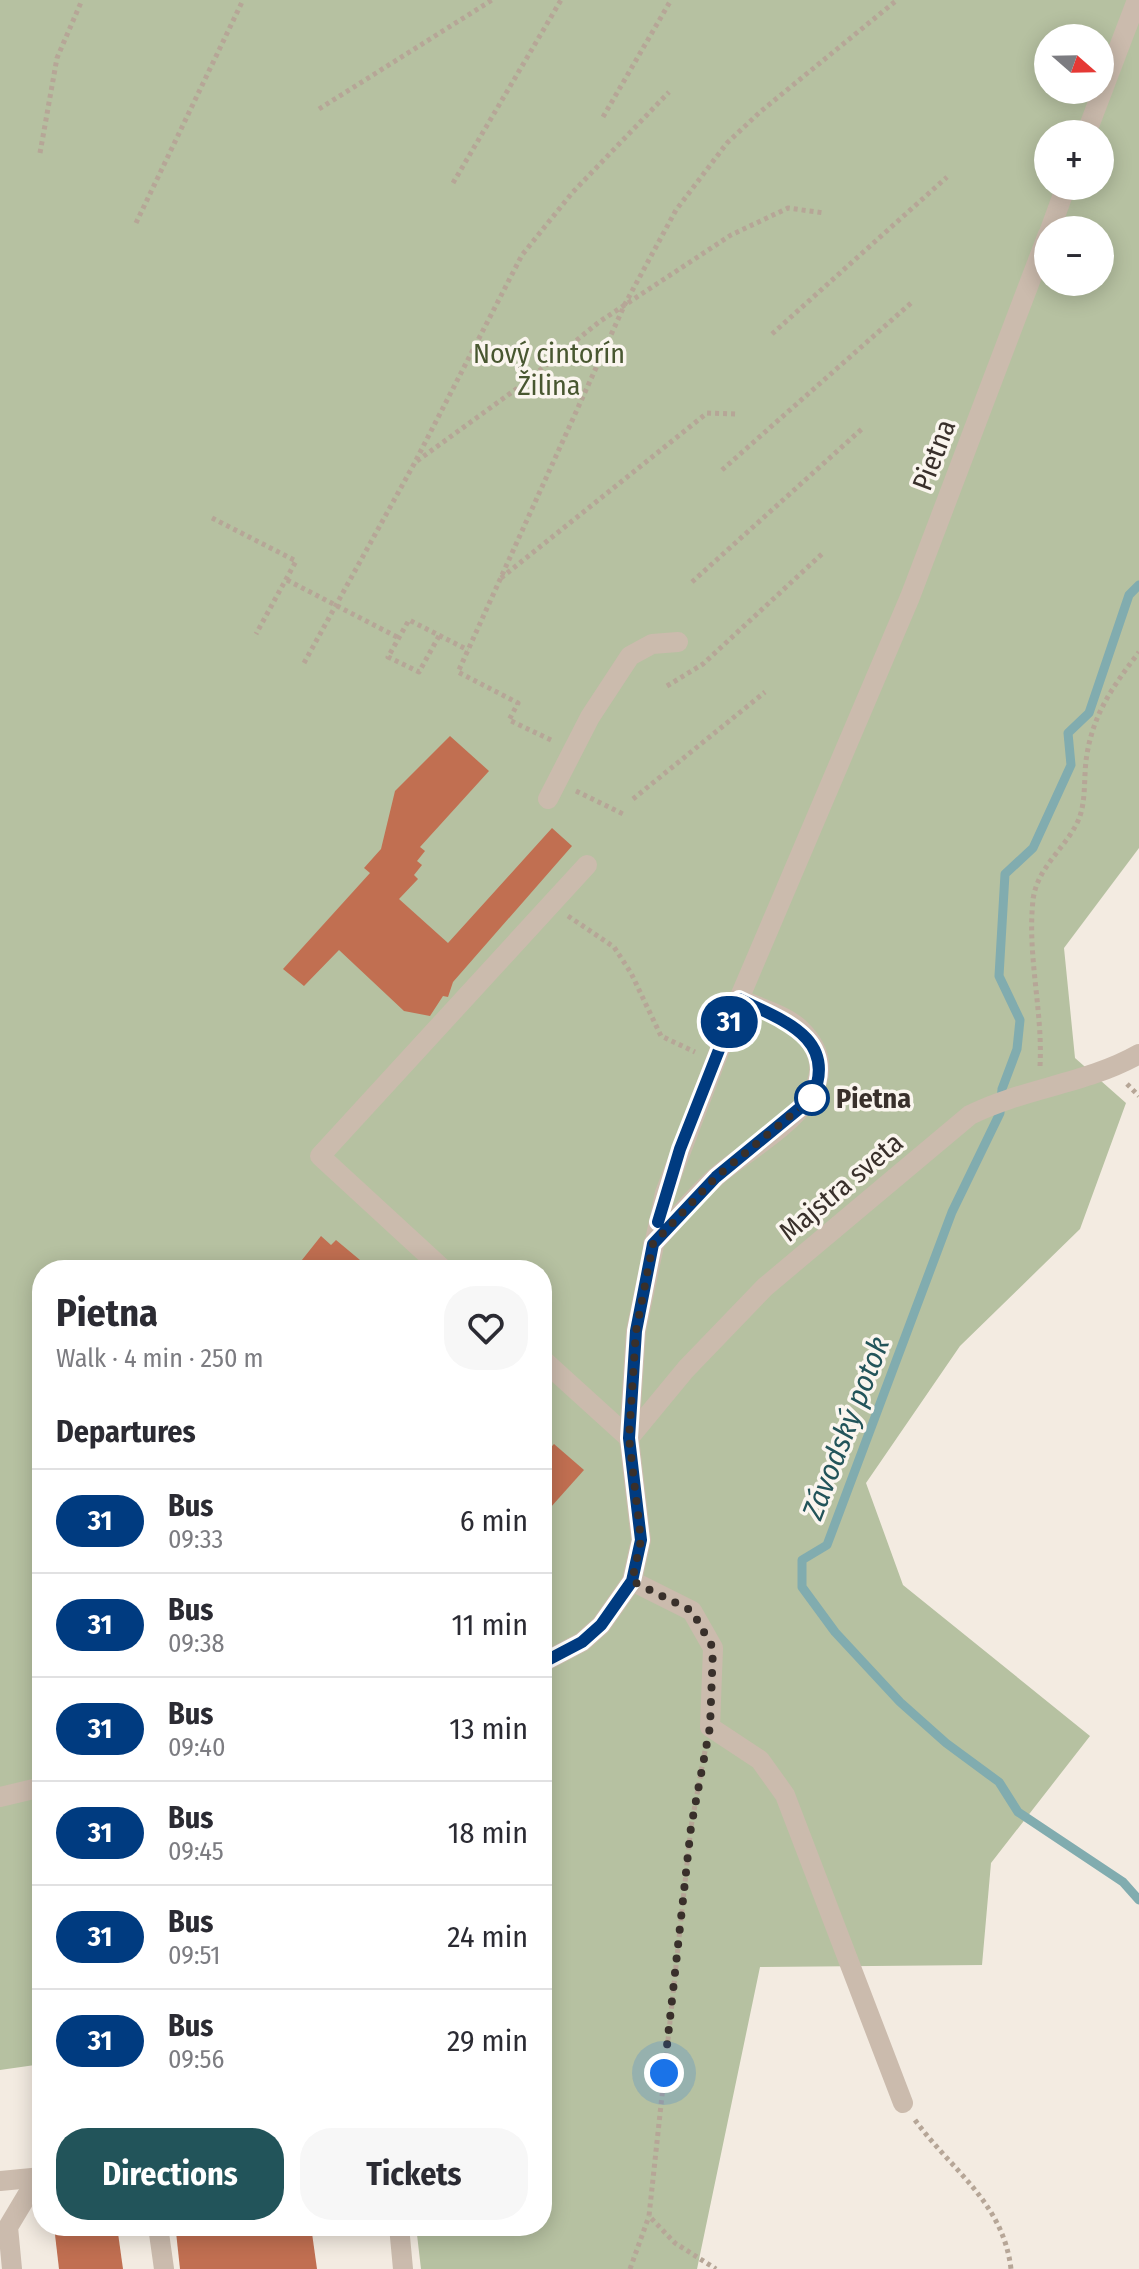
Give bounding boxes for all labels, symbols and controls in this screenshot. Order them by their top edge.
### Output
north arrow [1034,24,1114,104]
map controls [1034,24,1114,296]
button: + [1034,120,1114,200]
button: − [1034,216,1114,296]
park label: Nový cintorín Žilina [473,337,625,402]
street label: Pietna [905,415,963,495]
line badge: 31 [693,996,765,1048]
text: 31 [717,1005,741,1038]
marker: Pietna [795,1081,829,1115]
place label: Pietna [836,1082,911,1115]
street label: Majstra sveta [772,1126,910,1248]
button: heart [444,1286,528,1370]
text: Pietna [56,1290,158,1336]
water label: Závodský potok [794,1331,897,1525]
text: Walk · 4 min · 250 m [56,1343,264,1374]
text: Departures [56,1414,196,1450]
text: Bus [168,1488,213,1524]
text: 6 min [460,1503,528,1539]
text: 31 [88,1504,112,1537]
text: 09:33 [168,1524,223,1555]
text: Bus [168,1592,213,1628]
text: 11 min [452,1607,528,1643]
text: 31 [88,1608,112,1641]
text: 09:38 [168,1628,224,1659]
text: Bus [168,1696,213,1732]
text: 13 min [449,1711,528,1747]
text: 31 [88,1712,112,1745]
text: 09:40 [168,1732,226,1763]
text: Bus [168,1800,213,1836]
text: 18 min [448,1815,528,1851]
text: 31 [88,1816,112,1849]
text: 09:45 [168,1836,224,1867]
text: Bus [168,1904,213,1940]
text: 24 min [447,1919,528,1955]
text: 31 [88,1920,112,1953]
text: 09:51 [168,1940,220,1971]
text: Bus [168,2008,213,2044]
text: 29 min [447,2023,528,2059]
text: 31 [88,2024,112,2057]
text: 09:56 [168,2044,224,2075]
your location [644,2053,684,2093]
button: Directions [56,2128,284,2220]
button: Tickets [300,2128,528,2220]

